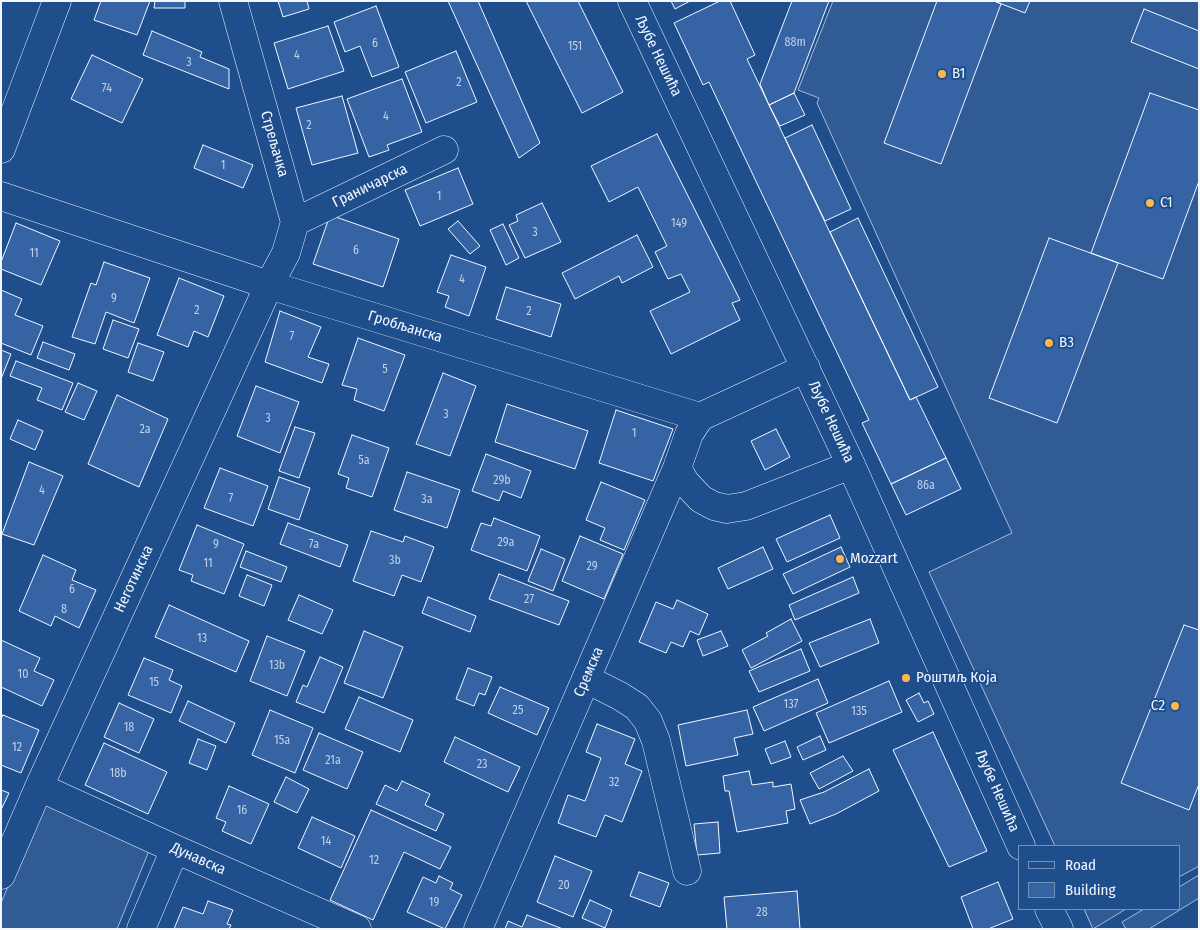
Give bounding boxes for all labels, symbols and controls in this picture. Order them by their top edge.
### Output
street label: Љубе Нешића [631,12,685,100]
house number: 88m [784,36,806,50]
house number: 6 [372,37,378,51]
house number: 151 [568,40,582,54]
house number: 4 [294,49,300,63]
house number: 3 [186,56,192,70]
place label: B1 [952,65,965,83]
marker: B1 [936,68,948,80]
house number: 2 [456,76,462,90]
house number: 74 [102,82,112,96]
street label: Стрељачка [256,109,292,179]
house number: 4 [383,110,389,124]
house number: 2 [306,119,312,133]
house number: 1 [221,159,225,173]
street label: Граничарска [329,160,411,212]
house number: 1 [437,190,441,204]
place label: C1 [1160,194,1173,212]
marker: C1 [1144,197,1156,209]
house number: 149 [671,217,687,231]
house number: 3 [532,226,538,240]
house number: 6 [353,244,359,258]
house number: 11 [29,247,39,261]
house number: 4 [459,273,465,287]
house number: 9 [111,292,117,306]
house number: 2 [194,304,200,318]
house number: 2 [526,305,532,319]
street label: Гробљанска [366,307,444,347]
house number: 7 [290,330,294,344]
place label: B3 [1059,334,1074,352]
marker: B3 [1043,337,1055,349]
house number: 5 [382,363,388,377]
street label: Љубе Нешића [804,378,858,466]
house number: 3 [443,408,449,422]
house number: 3 [265,412,271,426]
house number: 2a [139,423,151,437]
house number: 1 [632,427,636,441]
house number: 5a [358,454,370,468]
house number: 29b [493,474,511,488]
house number: 86a [917,479,935,493]
house number: 4 [39,484,45,498]
house number: 7 [229,492,233,506]
house number: 3a [421,493,433,507]
house number: 29a [498,536,514,550]
house number: 9 [213,538,219,552]
house number: 7a [309,538,319,552]
street label: Неготинска [111,542,157,616]
place label: Mozzart [850,550,898,568]
marker: Mozzart [834,553,846,565]
house number: 3b [389,554,401,568]
house number: 11 [203,557,213,571]
house number: 29 [586,560,598,574]
house number: 6 [69,583,75,597]
house number: 27 [524,593,534,607]
house number: 8 [61,603,67,617]
house number: 13 [197,632,207,646]
street label: Сремска [570,644,608,700]
house number: 13b [269,659,285,673]
house number: 10 [18,668,28,682]
place label: Роштиљ Која [916,669,997,687]
marker: Роштиљ Која [900,672,912,684]
house number: 15 [149,676,159,690]
place label: C2 [1151,697,1165,715]
house number: 137 [784,698,798,712]
marker: C2 [1169,700,1181,712]
house number: 25 [513,704,523,718]
house number: 135 [851,705,867,719]
house number: 18 [124,721,134,735]
house number: 15a [274,734,290,748]
house number: 12 [12,741,22,755]
street label: Љубе Нешића [971,747,1023,835]
house number: 21a [325,754,341,768]
house number: 23 [477,758,487,772]
house number: 18b [109,767,127,781]
house number: 32 [609,776,619,790]
house number: 16 [237,804,247,818]
house number: 14 [321,835,331,849]
street label: Дунавска [168,839,228,879]
legend [1018,845,1180,910]
house number: 12 [369,854,379,868]
text: Road [1065,856,1096,874]
house number: 20 [558,879,570,893]
text: Building [1065,881,1116,899]
house number: 19 [429,896,439,910]
house number: 28 [756,906,768,920]

